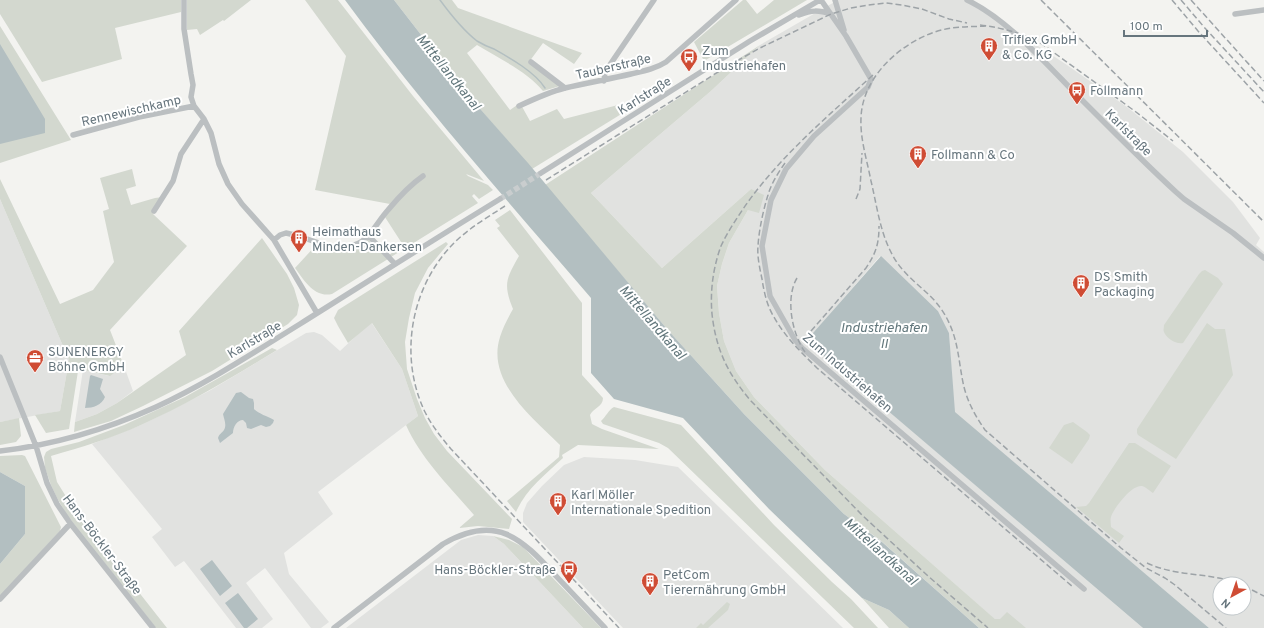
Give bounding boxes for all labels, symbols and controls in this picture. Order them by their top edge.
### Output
scale bar [1124,12,1207,38]
text: 100 m [1130,19,1163,35]
water label: Mittellandkanal [412,32,485,115]
place label: Triflex GmbH & Co. KG [1002,33,1077,64]
building icon: Triflex GmbH & Co. KG [979,36,999,61]
place label: Zum Industriehafen [702,44,786,75]
bus stop icon: Zum Industriehafen [679,47,699,72]
street label: Tauberstraße [574,52,653,84]
street label: Karlstraße [615,74,675,119]
bus stop icon: Follmann [1067,80,1087,105]
place label: Follmann [1090,84,1143,100]
street label: Rennewischkamp [80,93,183,131]
street label: Karlstraße [1101,107,1154,160]
building icon: Follmann & Co [908,144,928,169]
place label: Follmann & Co [931,148,1015,164]
place label: Heimathaus Minden-Dankersen [312,225,422,256]
building icon: Heimathaus Minden-Dankersen [289,228,309,253]
place label: DS Smith Packaging [1094,270,1155,301]
building icon: DS Smith Packaging [1071,273,1091,298]
water label: Mittellandkanal [615,282,690,365]
street label: Karlstraße [225,318,285,363]
water label: Industriehafen II [841,320,928,353]
street label: Zum Industriehafen [798,330,895,417]
place label: SUNENERGY Böhne GmbH [48,345,125,376]
office icon: SUNENERGY Böhne GmbH [25,348,45,373]
place label: Karl Möller Internationale Spedition [571,488,711,519]
building icon: Karl Möller Internationale Spedition [548,491,568,516]
street label: Hans-Böckler-Straße [58,492,144,599]
water label: Mittellandkanal [840,515,921,590]
bus stop icon: Hans-Böckler-Straße [559,559,579,584]
place label: Hans-Böckler-Straße [434,563,556,579]
place label: PetCom Tierernährung GmbH [663,568,786,599]
building icon: PetCom Tierernährung GmbH [640,571,660,596]
north arrow [1212,576,1252,616]
text: N [1219,595,1234,611]

